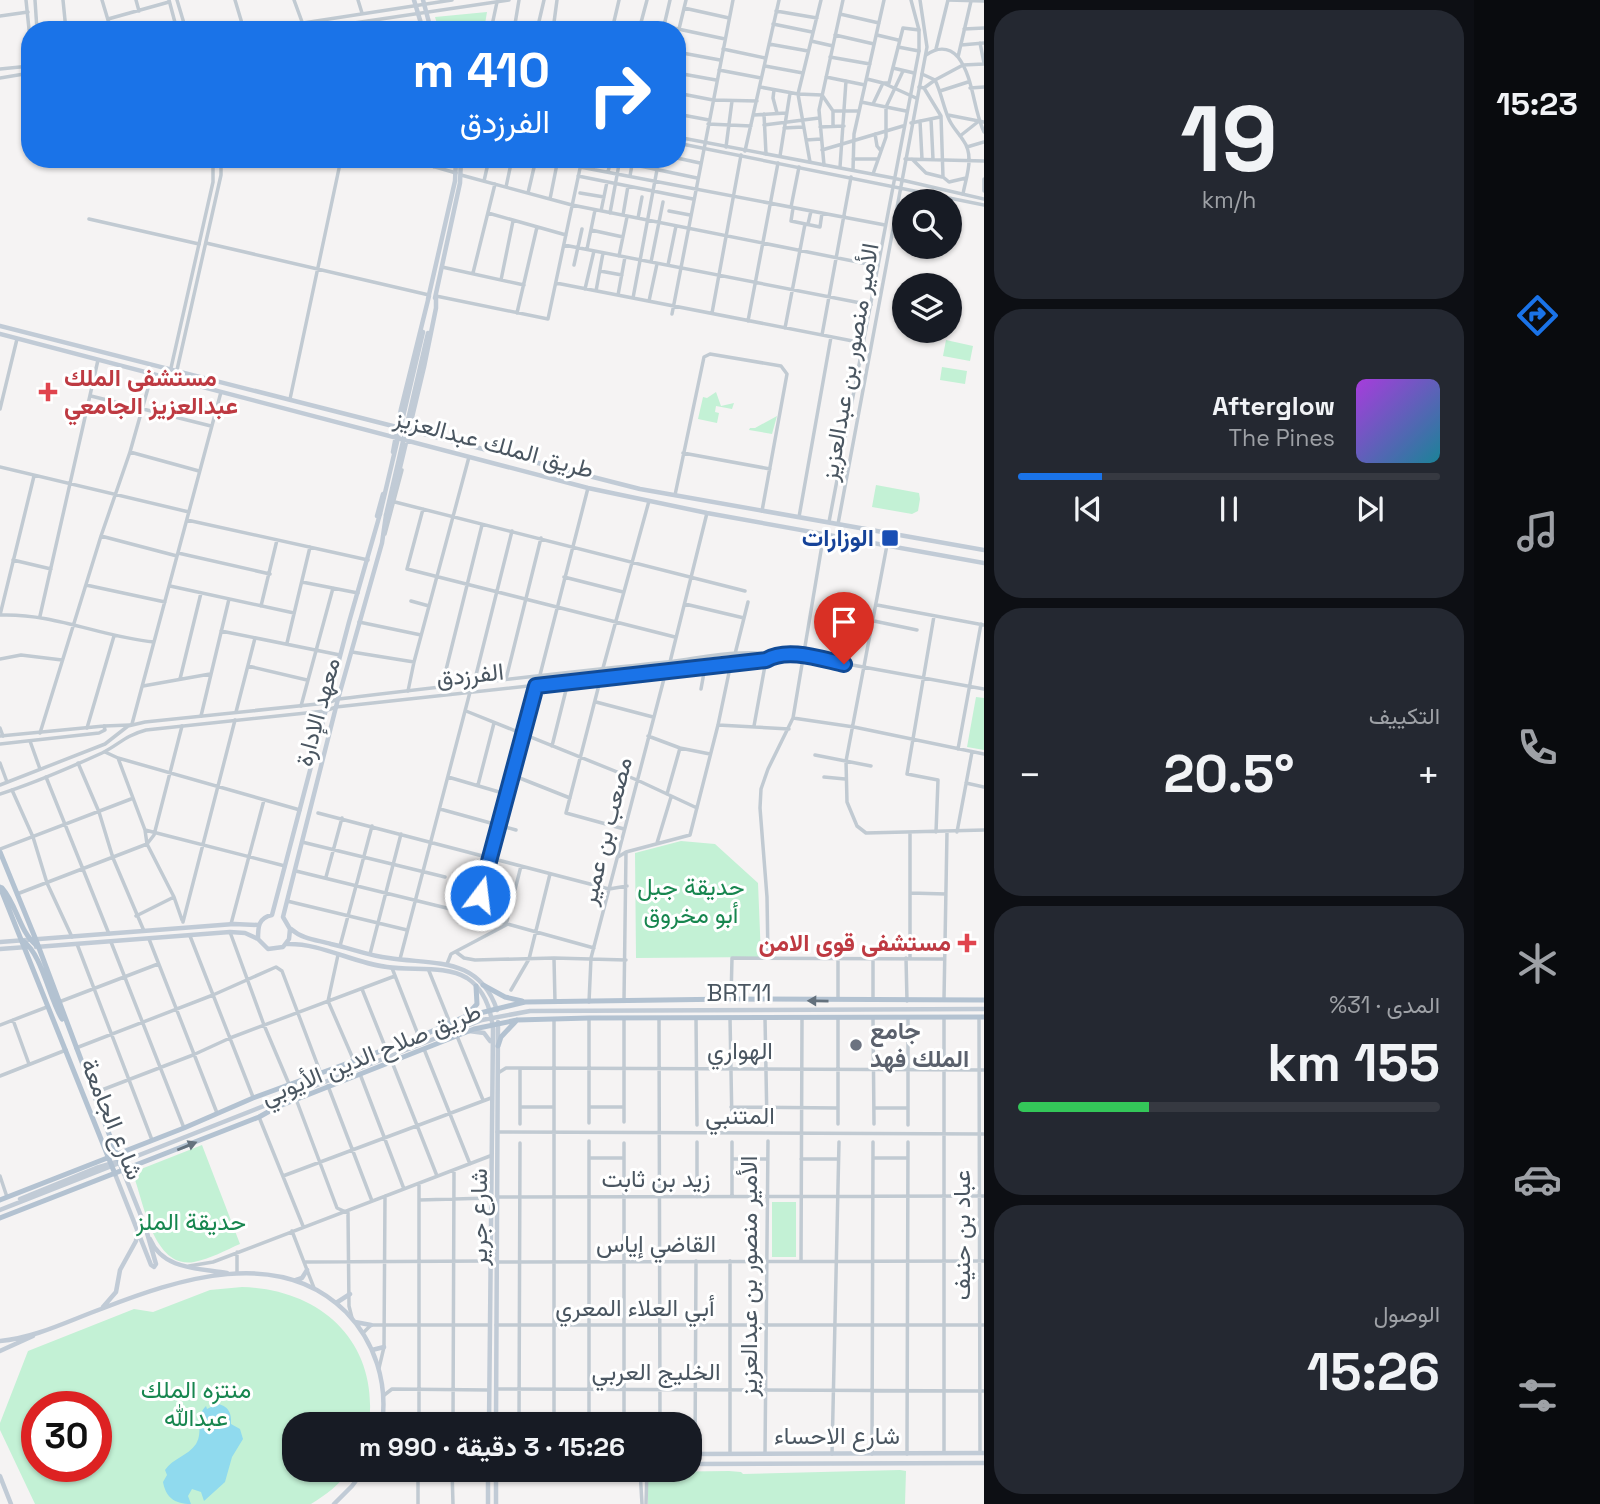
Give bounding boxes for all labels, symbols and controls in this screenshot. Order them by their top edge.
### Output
text: 410 m [412,39,550,101]
icon: right [574,49,665,140]
text: 19 [1180,81,1278,198]
text: 15:23 [1496,84,1578,124]
text: الفرزدق [460,102,550,142]
text: km/h [1202,185,1256,215]
map controls [892,189,962,343]
button: search [892,189,962,259]
street label: الأمير منصور بن عبدالعزيز [813,241,886,484]
button: layers [892,273,962,343]
icon: directions [1513,291,1562,340]
place label: مستشفى الملك عبدالعزيز الجامعي [64,362,238,426]
marker: مستشفى الملك عبدالعزيز الجامعي [38,382,58,402]
text: Afterglow [1212,389,1335,423]
street label: طريق الملك عبدالعزيز [390,402,597,485]
text: The Pines [1229,423,1335,453]
icon: previous [1069,490,1107,528]
icon: pause [1210,490,1248,528]
icon: next [1351,490,1389,528]
icon: music [1513,507,1562,556]
place label: الوزارات [802,522,874,553]
marker: الوزارات [880,528,900,548]
pin [814,592,874,664]
icon: arrive [825,603,863,641]
street label: معهد الإدارة [288,654,347,770]
street label: الفرزدق [435,656,505,693]
text: التكييف [1369,701,1440,731]
icon: phone [1513,723,1562,772]
text: 20.5° [1163,741,1295,807]
text: − [1018,751,1042,799]
text: + [1416,751,1440,799]
street label: مصعب بن عمير [572,754,639,909]
position arrow [443,858,517,932]
park label: حديقة جبل أبو مخروق [637,871,745,930]
place label: مستشفى قوى الامن [759,927,951,958]
marker: مستشفى قوى الامن [957,933,977,953]
icon: climate [1513,939,1562,988]
street label: BRT11 [707,977,771,1008]
text: المدى · 31% [1329,990,1440,1020]
street label: طريق صلاح الدين الأيوبي [256,995,487,1116]
one-way arrow [807,995,829,1006]
place label: جامع الملك فهد [870,1015,969,1074]
text: 155 km [1267,1030,1440,1096]
street label: الهواري [707,1035,773,1070]
marker: جامع الملك فهد [848,1037,864,1053]
street label: شارع الجامعة [73,1053,151,1185]
street label: المتنبي [705,1100,775,1135]
one-way arrow [176,1140,197,1151]
icon: car [1513,1155,1562,1204]
street label: الأمير منصور بن عبدالعزيز [733,1156,764,1397]
street label: زيد بن ثابت [602,1163,710,1194]
street label: شارع جرير [463,1168,495,1267]
street label: عباد بن حنيف [946,1170,977,1300]
park label: حديقة الملز [135,1206,246,1237]
street label: القاضي إياس [596,1228,716,1263]
street label: أبي العلاء المعري [555,1292,715,1327]
text: الوصول [1374,1299,1440,1329]
text: 15:26 [1307,1339,1440,1405]
street label: الخليج العربي [592,1356,720,1391]
icon: filters [1513,1371,1562,1420]
park label: منتزه الملك عبدالله [141,1374,251,1433]
speed limit sign: 30 [21,1391,112,1482]
street label: شارع الاحساء [774,1420,900,1452]
text: 15:26 · 3 دقيقة · 990 m [359,1430,625,1464]

